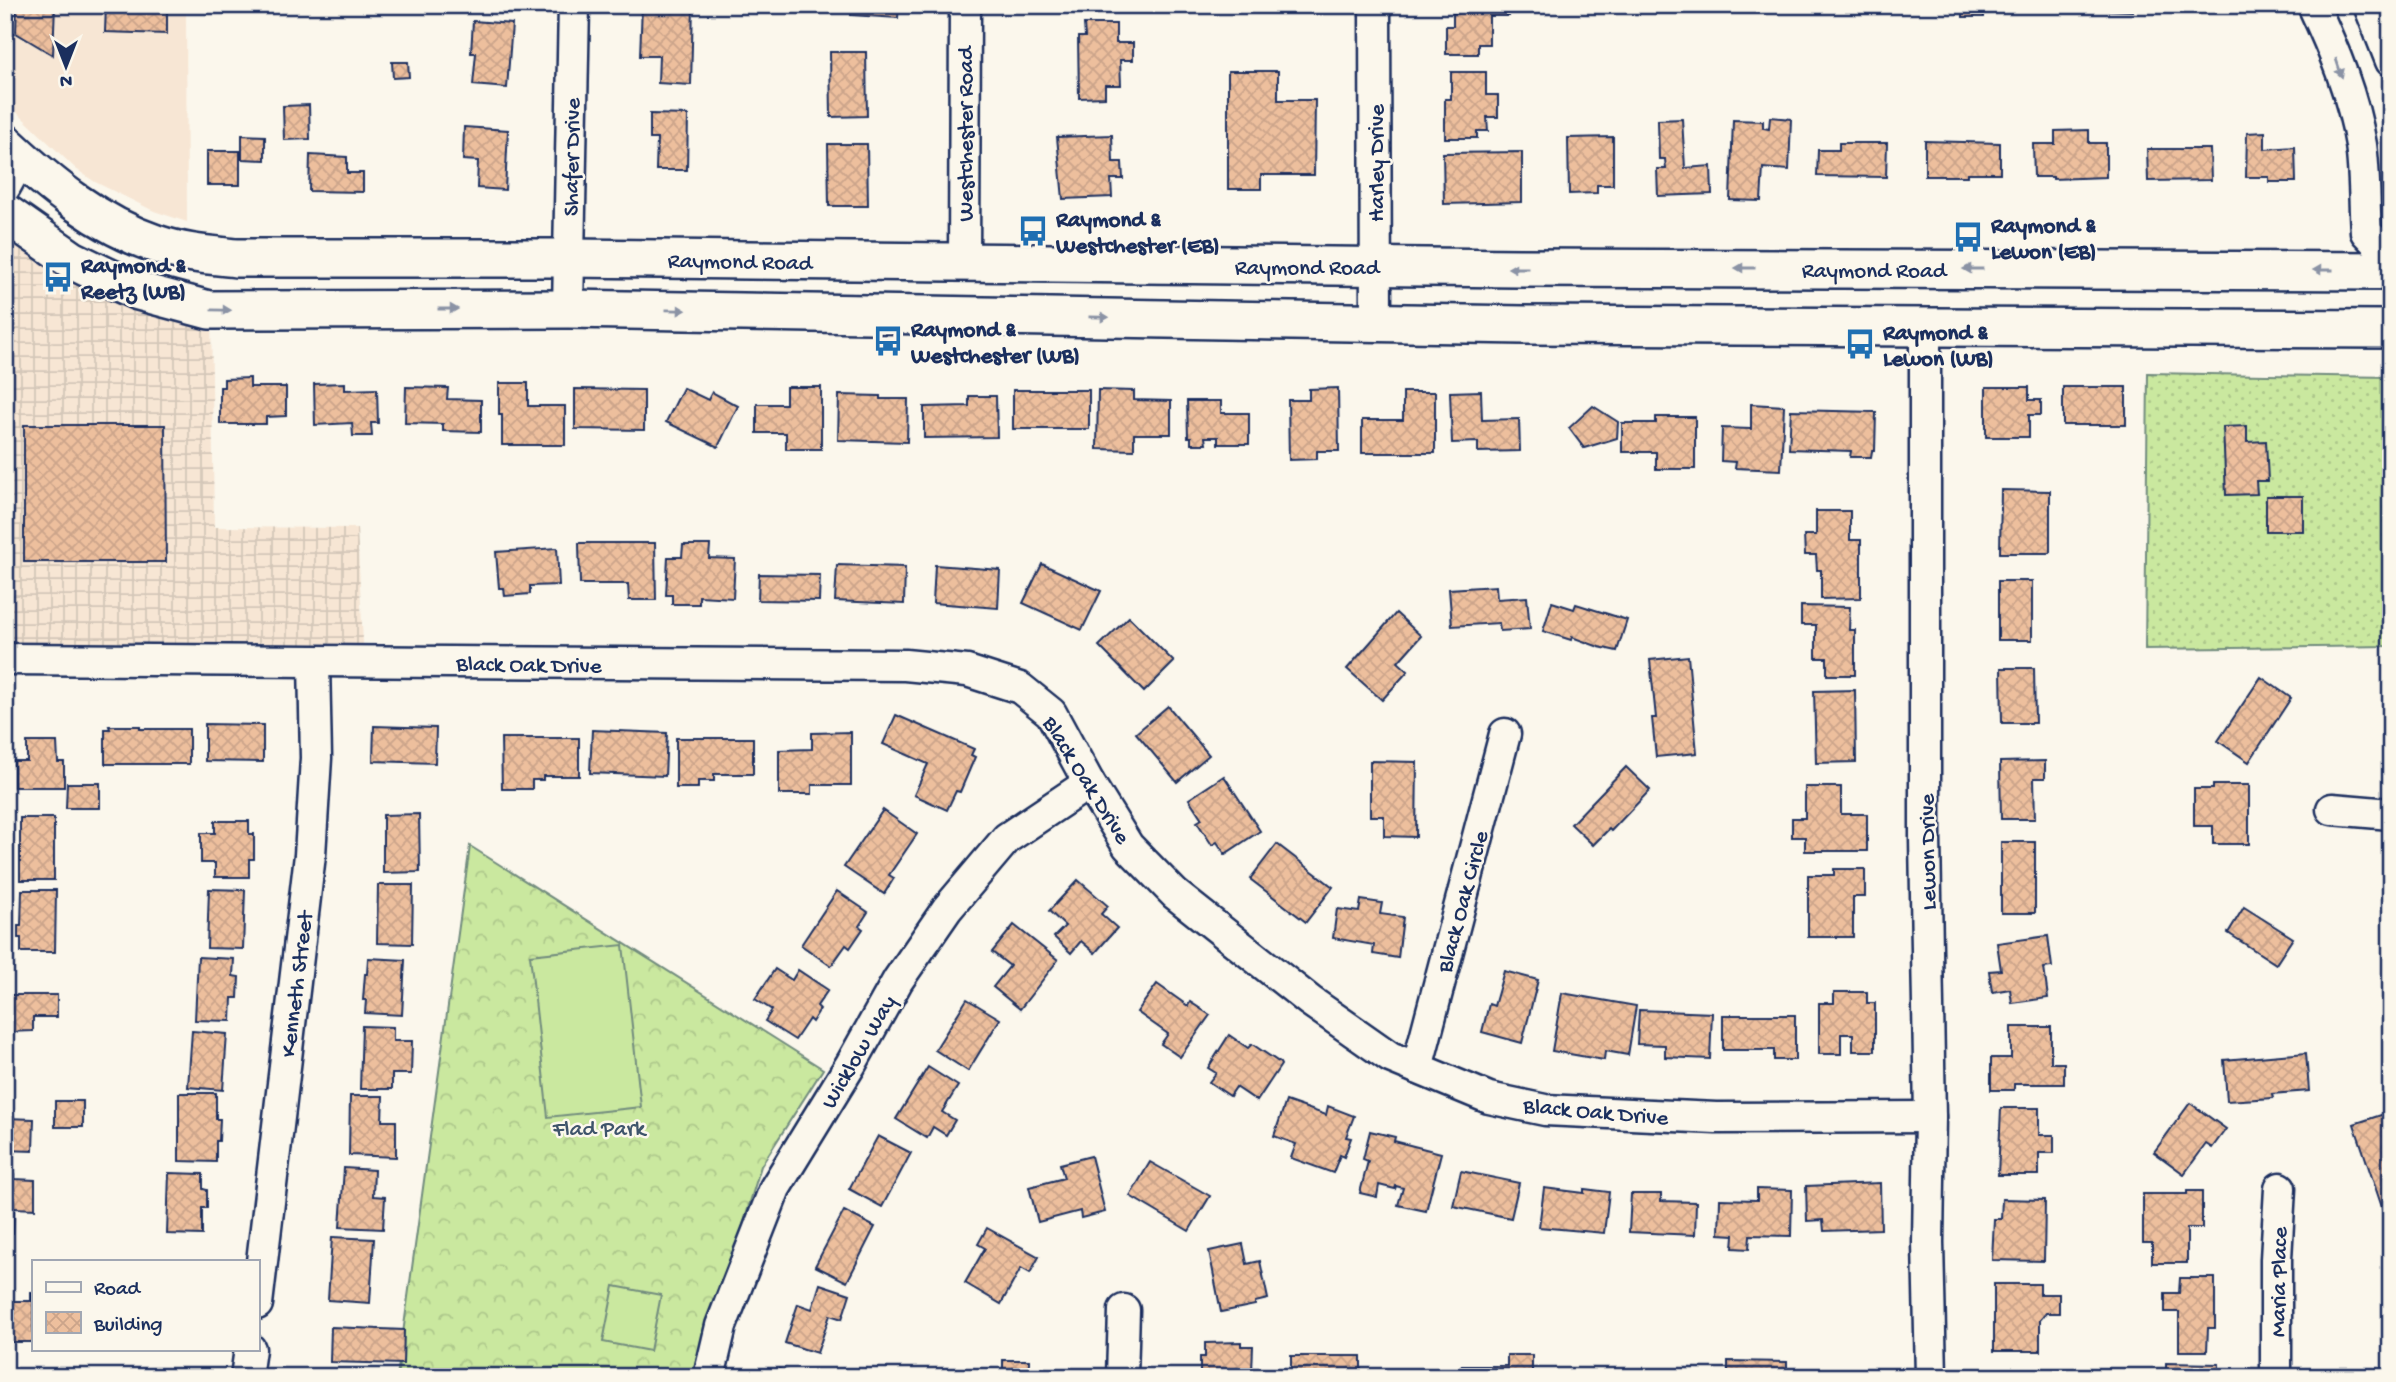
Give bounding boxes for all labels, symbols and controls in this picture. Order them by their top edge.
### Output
north arrow [32,32,102,102]
street label: Westchester Road [954,45,981,221]
one-way arrow [2335,58,2345,79]
text: N [60,68,72,91]
street label: Shafer Drive [559,96,588,217]
street label: Harley Drive [1365,103,1392,222]
place label: Raymond & Westchester (EB) [1055,208,1220,261]
bus stop icon: Raymond & Westchester (EB) [1016,214,1050,248]
place label: Raymond & Lewon (EB) [1990,214,2097,267]
bus stop icon: Raymond & Lewon (EB) [1951,220,1985,254]
street label: Raymond Road [667,249,814,278]
place label: Raymond & Reetz (WB) [80,254,186,307]
street label: Raymond Road [1235,256,1381,283]
street label: Raymond Road [1802,259,1948,286]
bus stop icon: Raymond & Reetz (WB) [41,260,75,294]
one-way arrow [1506,262,1528,273]
one-way arrow [1734,262,1756,274]
one-way arrow [1961,263,1983,275]
one-way arrow [2311,265,2333,276]
one-way arrow [437,303,459,315]
one-way arrow [210,304,232,316]
one-way arrow [665,305,687,316]
one-way arrow [1088,311,1110,323]
place label: Raymond & Westchester (WB) [910,318,1080,371]
place label: Raymond & Lewon (WB) [1882,321,1994,374]
bus stop icon: Raymond & Westchester (WB) [871,324,905,358]
bus stop icon: Raymond & Lewon (WB) [1843,327,1877,361]
street label: Black Oak Drive [455,652,603,681]
street label: Black Oak Drive [1034,711,1136,851]
street label: Lewon Drive [1915,792,1944,910]
street label: Black Oak Circle [1432,827,1497,977]
street label: Kenneth Street [276,908,321,1059]
street label: Wicklow Way [817,991,903,1114]
street label: Black Oak Drive [1521,1094,1670,1133]
park label: Flad Park [552,1117,648,1144]
street label: Maria Place [2266,1226,2295,1337]
legend [32,1260,259,1350]
text: Road [94,1278,142,1303]
text: Building [93,1314,163,1339]

